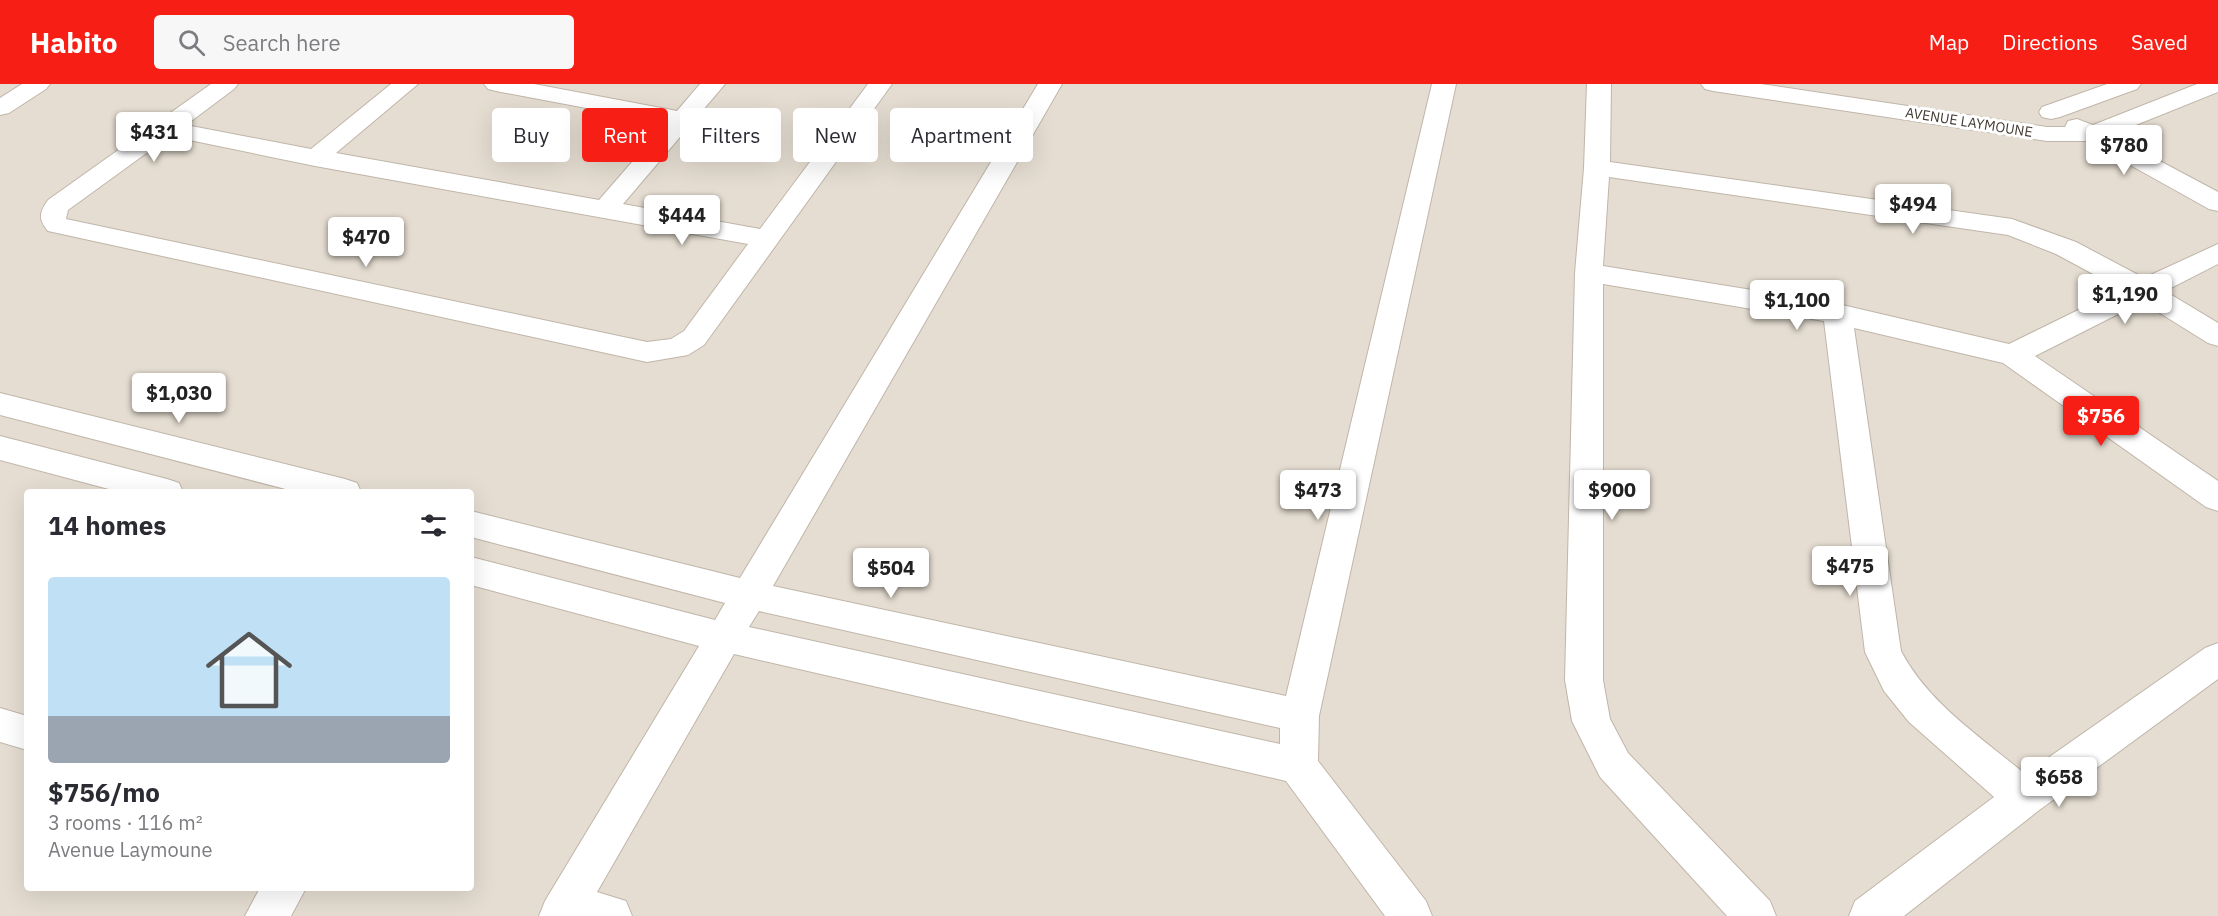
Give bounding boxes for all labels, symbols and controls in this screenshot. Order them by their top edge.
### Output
search box [154,15,574,69]
text: Habito [30,24,118,61]
icon: search [175,26,208,59]
text: Search here [223,28,341,57]
text: Map [1929,28,1969,56]
text: Directions [2002,28,2098,56]
text: Saved [2131,28,2188,56]
street label: AVENUE LAYMOUNE [1904,103,2034,141]
chip: Buy [492,108,570,162]
chip: Rent [582,108,668,162]
chip: Filters [680,108,781,162]
chip: New [793,108,878,162]
chip: Apartment [890,108,1033,162]
pin: $431 [118,112,190,163]
text: $431 [130,118,178,145]
pin: $780 [2088,125,2160,176]
text: $780 [2100,131,2148,158]
pin: $494 [1877,184,1949,235]
text: $494 [1889,190,1937,217]
pin: $444 [646,195,718,246]
text: $444 [658,201,706,228]
pin: $470 [330,217,402,268]
text: $470 [342,223,390,250]
pin: $1,190 [2076,274,2174,325]
pin: $1,100 [1748,280,1846,331]
text: $1,190 [2092,280,2158,307]
text: $1,100 [1764,286,1830,313]
pin: $1,030 [130,373,228,424]
text: $1,030 [146,379,212,406]
pin: $756 [2065,396,2137,447]
text: $756 [2077,402,2125,429]
pin: $473 [1282,470,1354,521]
pin: $900 [1576,470,1648,521]
text: $473 [1294,476,1342,503]
text: $900 [1588,476,1636,503]
text: 14 homes [48,508,166,542]
icon: filters [417,509,450,542]
pin: $475 [1814,546,1886,597]
pin: $504 [855,548,927,599]
text: $475 [1826,552,1874,579]
text: $504 [867,554,915,581]
icon: home [195,616,303,724]
pin: $658 [2023,757,2095,808]
text: $658 [2035,763,2083,790]
text: $756/mo [48,775,160,809]
text: 3 rooms · 116 m² [48,809,203,836]
text: Avenue Laymoune [48,836,212,863]

